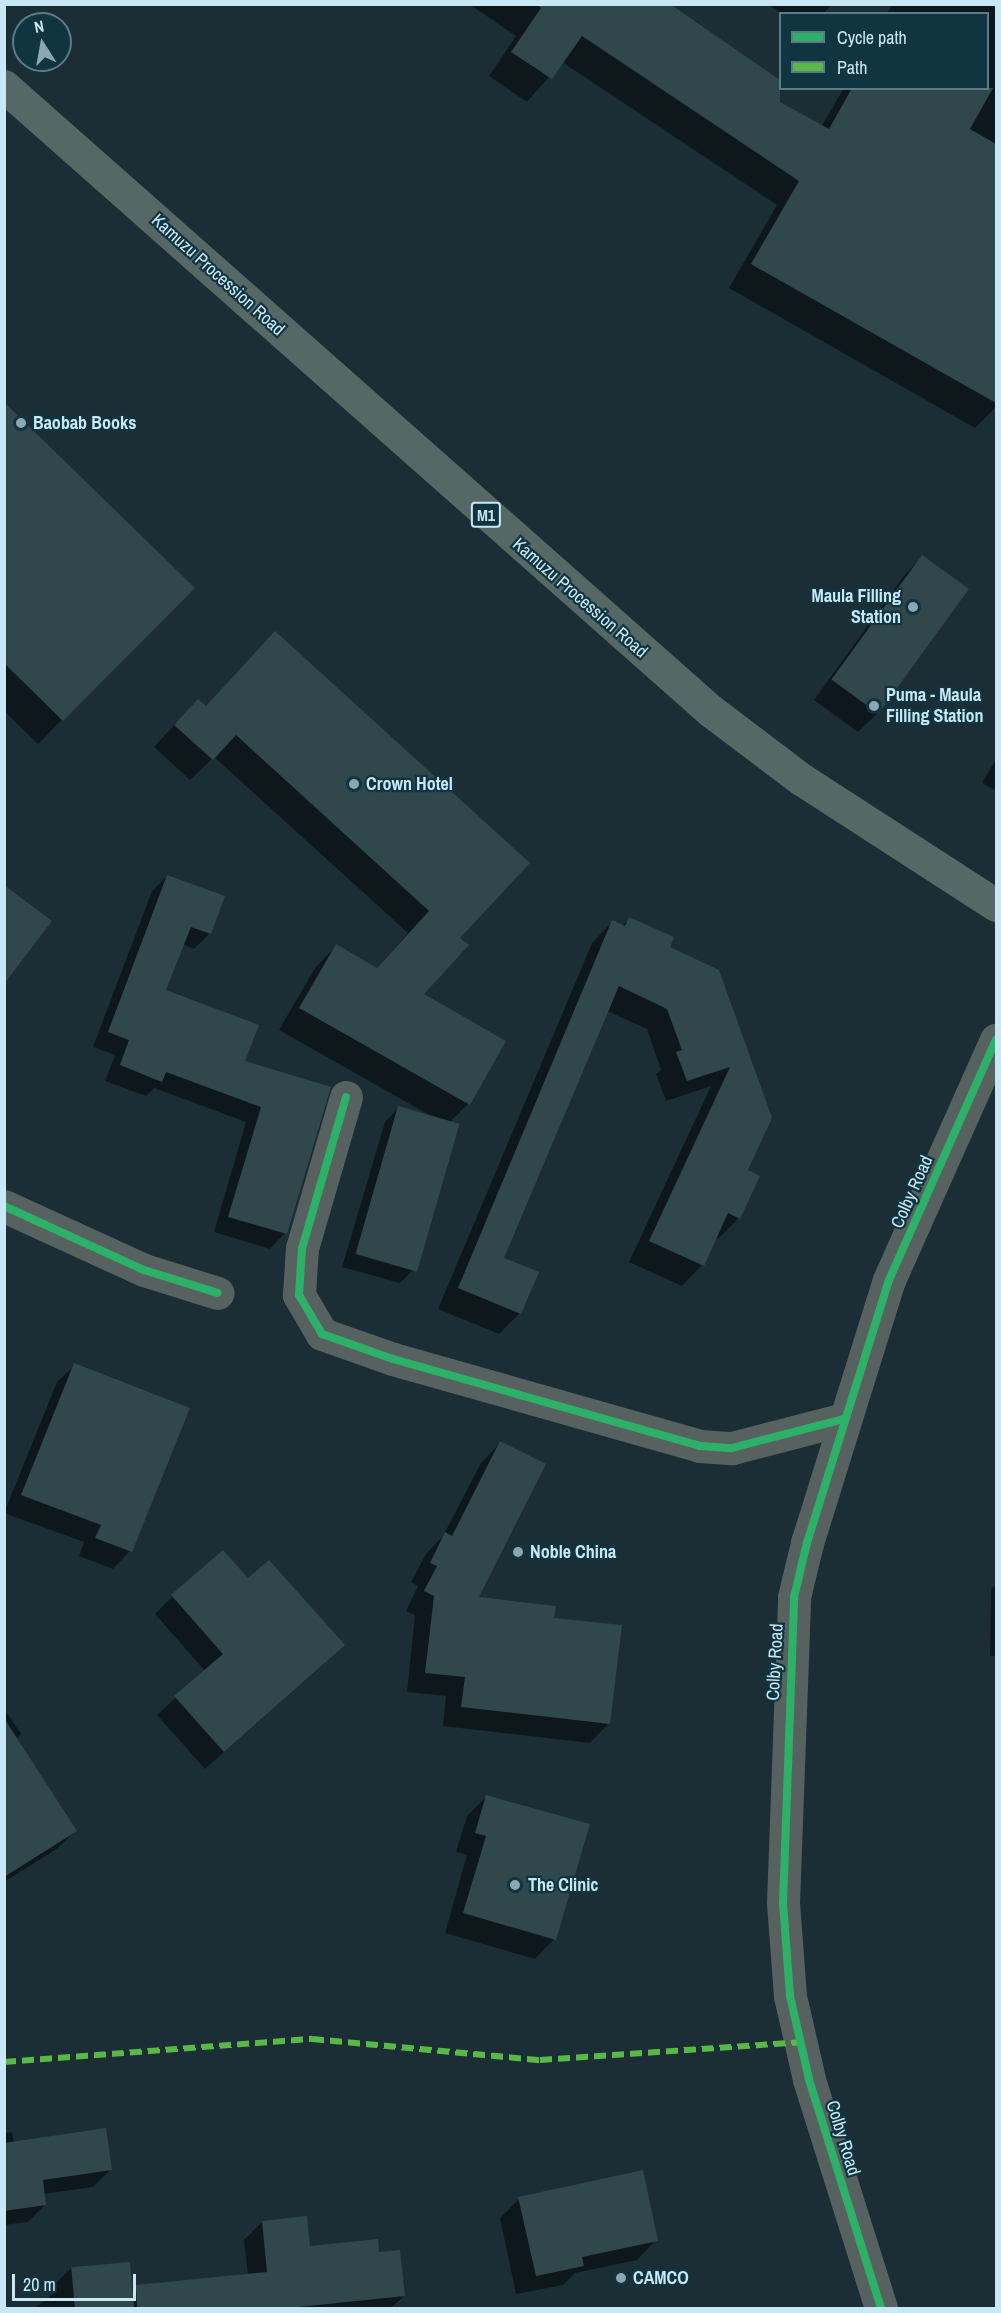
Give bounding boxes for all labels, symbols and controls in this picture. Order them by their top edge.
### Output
north arrow [12,12,72,72]
legend [779,12,989,90]
text: N [32,15,46,38]
text: Cycle path [837,25,907,50]
text: Path [837,55,867,80]
street label: Kamuzu Procession Road [147,210,289,340]
place label: Baobab Books [33,412,136,434]
marker: Baobab Books [14,416,28,430]
road number: M1 [470,502,502,528]
street label: Kamuzu Procession Road [508,534,652,662]
place label: Maula Filling Station [812,586,901,628]
marker: Maula Filling Station [906,600,920,614]
place label: Puma - Maula Filling Station [886,685,984,728]
marker: Puma - Maula Filling Station [867,699,881,713]
place label: Crown Hotel [366,773,453,795]
marker: Crown Hotel [347,777,361,791]
street label: Colby Road [886,1152,938,1232]
place label: Noble China [530,1541,616,1563]
marker: Noble China [511,1545,525,1559]
street label: Colby Road [762,1623,788,1701]
place label: The Clinic [528,1874,599,1896]
marker: The Clinic [506,1876,524,1894]
street label: Colby Road [821,2098,865,2178]
scale bar [15,2262,140,2300]
place label: CAMCO [633,2267,689,2289]
marker: CAMCO [614,2271,628,2285]
text: 20 m [23,2272,56,2297]

